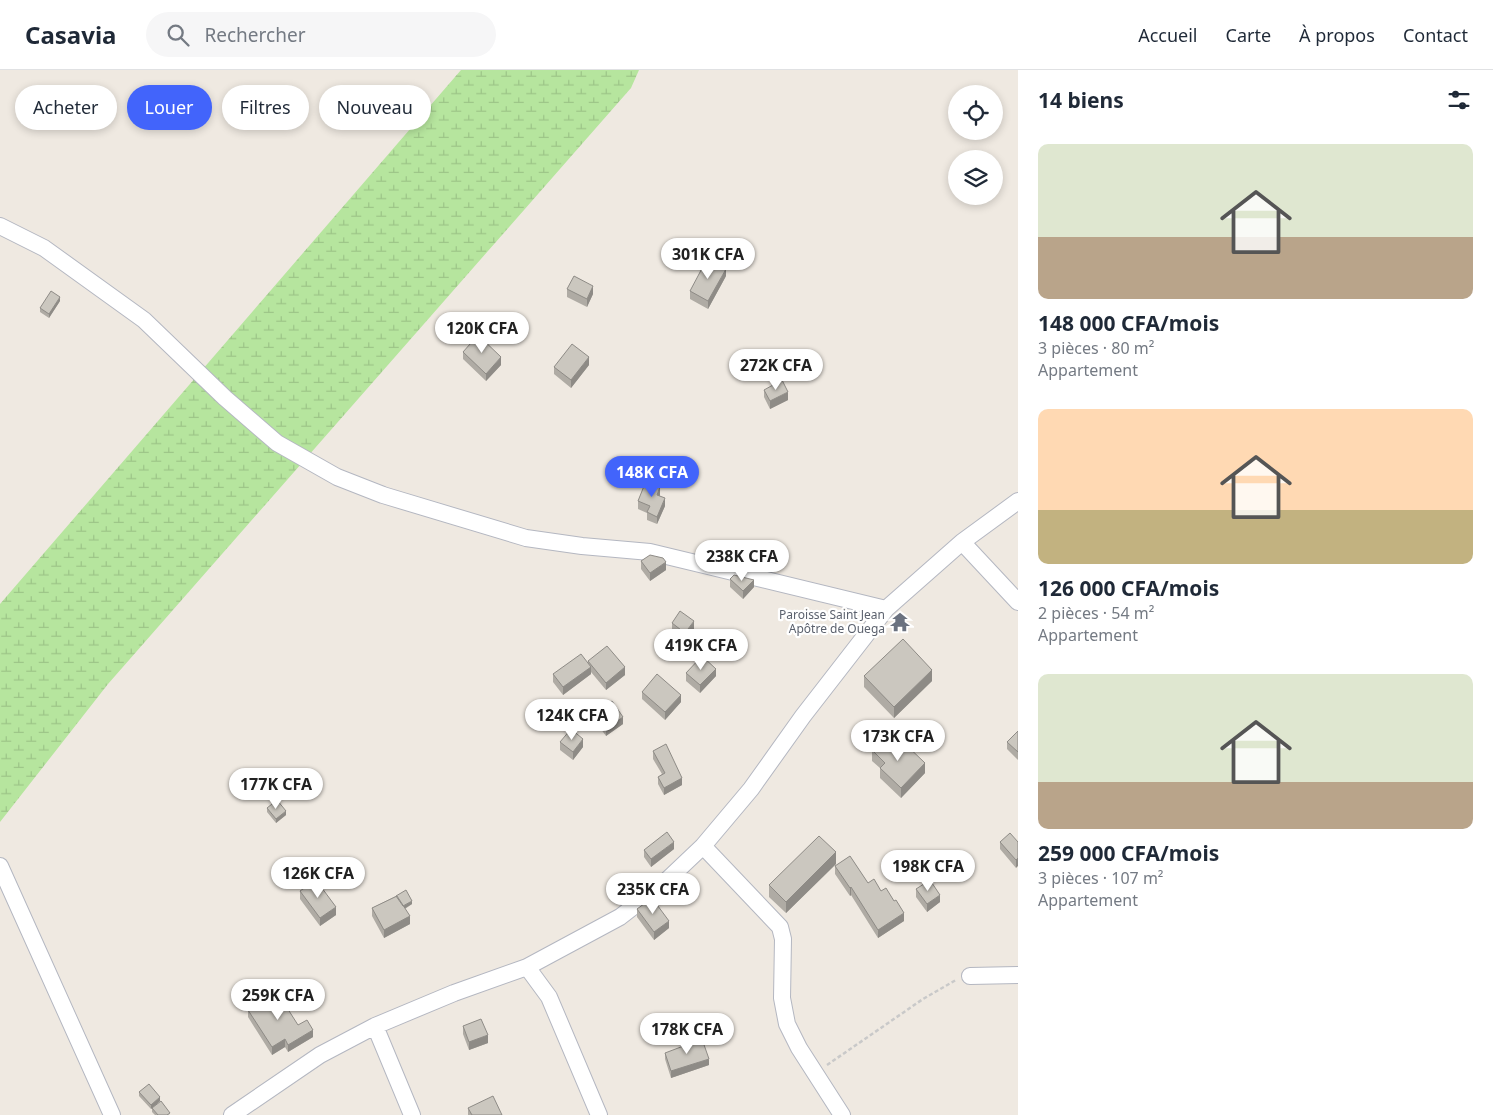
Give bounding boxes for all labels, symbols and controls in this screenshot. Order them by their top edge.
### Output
search box [146,12,496,57]
text: Casavia [25,18,116,51]
icon: search [164,21,192,49]
text: Rechercher [204,22,305,48]
text: Accueil [1138,23,1198,47]
text: Carte [1226,23,1271,47]
text: À propos [1299,23,1375,47]
text: Contact [1403,23,1468,47]
chip: Acheter [15,85,117,130]
chip: Louer [127,85,212,130]
chip: Filtres [222,85,309,130]
chip: Nouveau [319,85,431,130]
map controls [948,85,1003,205]
button: locate [948,85,1003,140]
text: 14 biens [1038,86,1124,114]
icon: filters [1445,86,1473,114]
button: layers [948,150,1003,205]
icon: home [1211,177,1301,267]
pin: 301K CFA [656,238,760,280]
text: 301K CFA [672,243,744,265]
text: 148 000 CFA/mois [1038,309,1219,337]
pin: 120K CFA [430,312,534,354]
text: 120K CFA [446,317,518,339]
text: 3 pièces · 80 m² [1038,337,1154,359]
pin: 272K CFA [724,348,828,391]
text: 272K CFA [740,354,812,376]
text: Appartement [1038,359,1138,381]
icon: home [1211,442,1301,532]
pin: 148K CFA [600,456,704,498]
text: 148K CFA [616,461,688,483]
pin: 238K CFA [690,540,794,582]
text: 238K CFA [706,545,778,567]
text: 126 000 CFA/mois [1038,574,1219,602]
text: 2 pièces · 54 m² [1038,602,1154,624]
place label: Paroisse Saint Jean Apôtre de Ouega [779,606,885,637]
temple icon: Paroisse Saint Jean Apôtre de Ouega [889,611,911,633]
text: Appartement [1038,624,1138,646]
pin: 419K CFA [649,628,753,671]
text: 419K CFA [665,634,737,656]
pin: 124K CFA [520,698,624,741]
text: 124K CFA [536,704,608,726]
icon: home [1211,707,1301,797]
pin: 173K CFA [846,720,950,762]
text: 173K CFA [862,725,934,747]
pin: 177K CFA [224,768,328,810]
text: 177K CFA [240,773,312,795]
text: 259 000 CFA/mois [1038,839,1219,867]
pin: 198K CFA [876,850,980,892]
text: 198K CFA [892,855,964,877]
pin: 126K CFA [266,856,370,899]
text: 126K CFA [282,862,354,884]
text: 3 pièces · 107 m² [1038,867,1163,889]
pin: 235K CFA [601,872,705,915]
text: 235K CFA [617,878,689,900]
text: Appartement [1038,889,1138,911]
pin: 259K CFA [226,978,330,1021]
text: 259K CFA [242,984,314,1006]
pin: 178K CFA [635,1012,739,1055]
text: 178K CFA [651,1018,723,1040]

